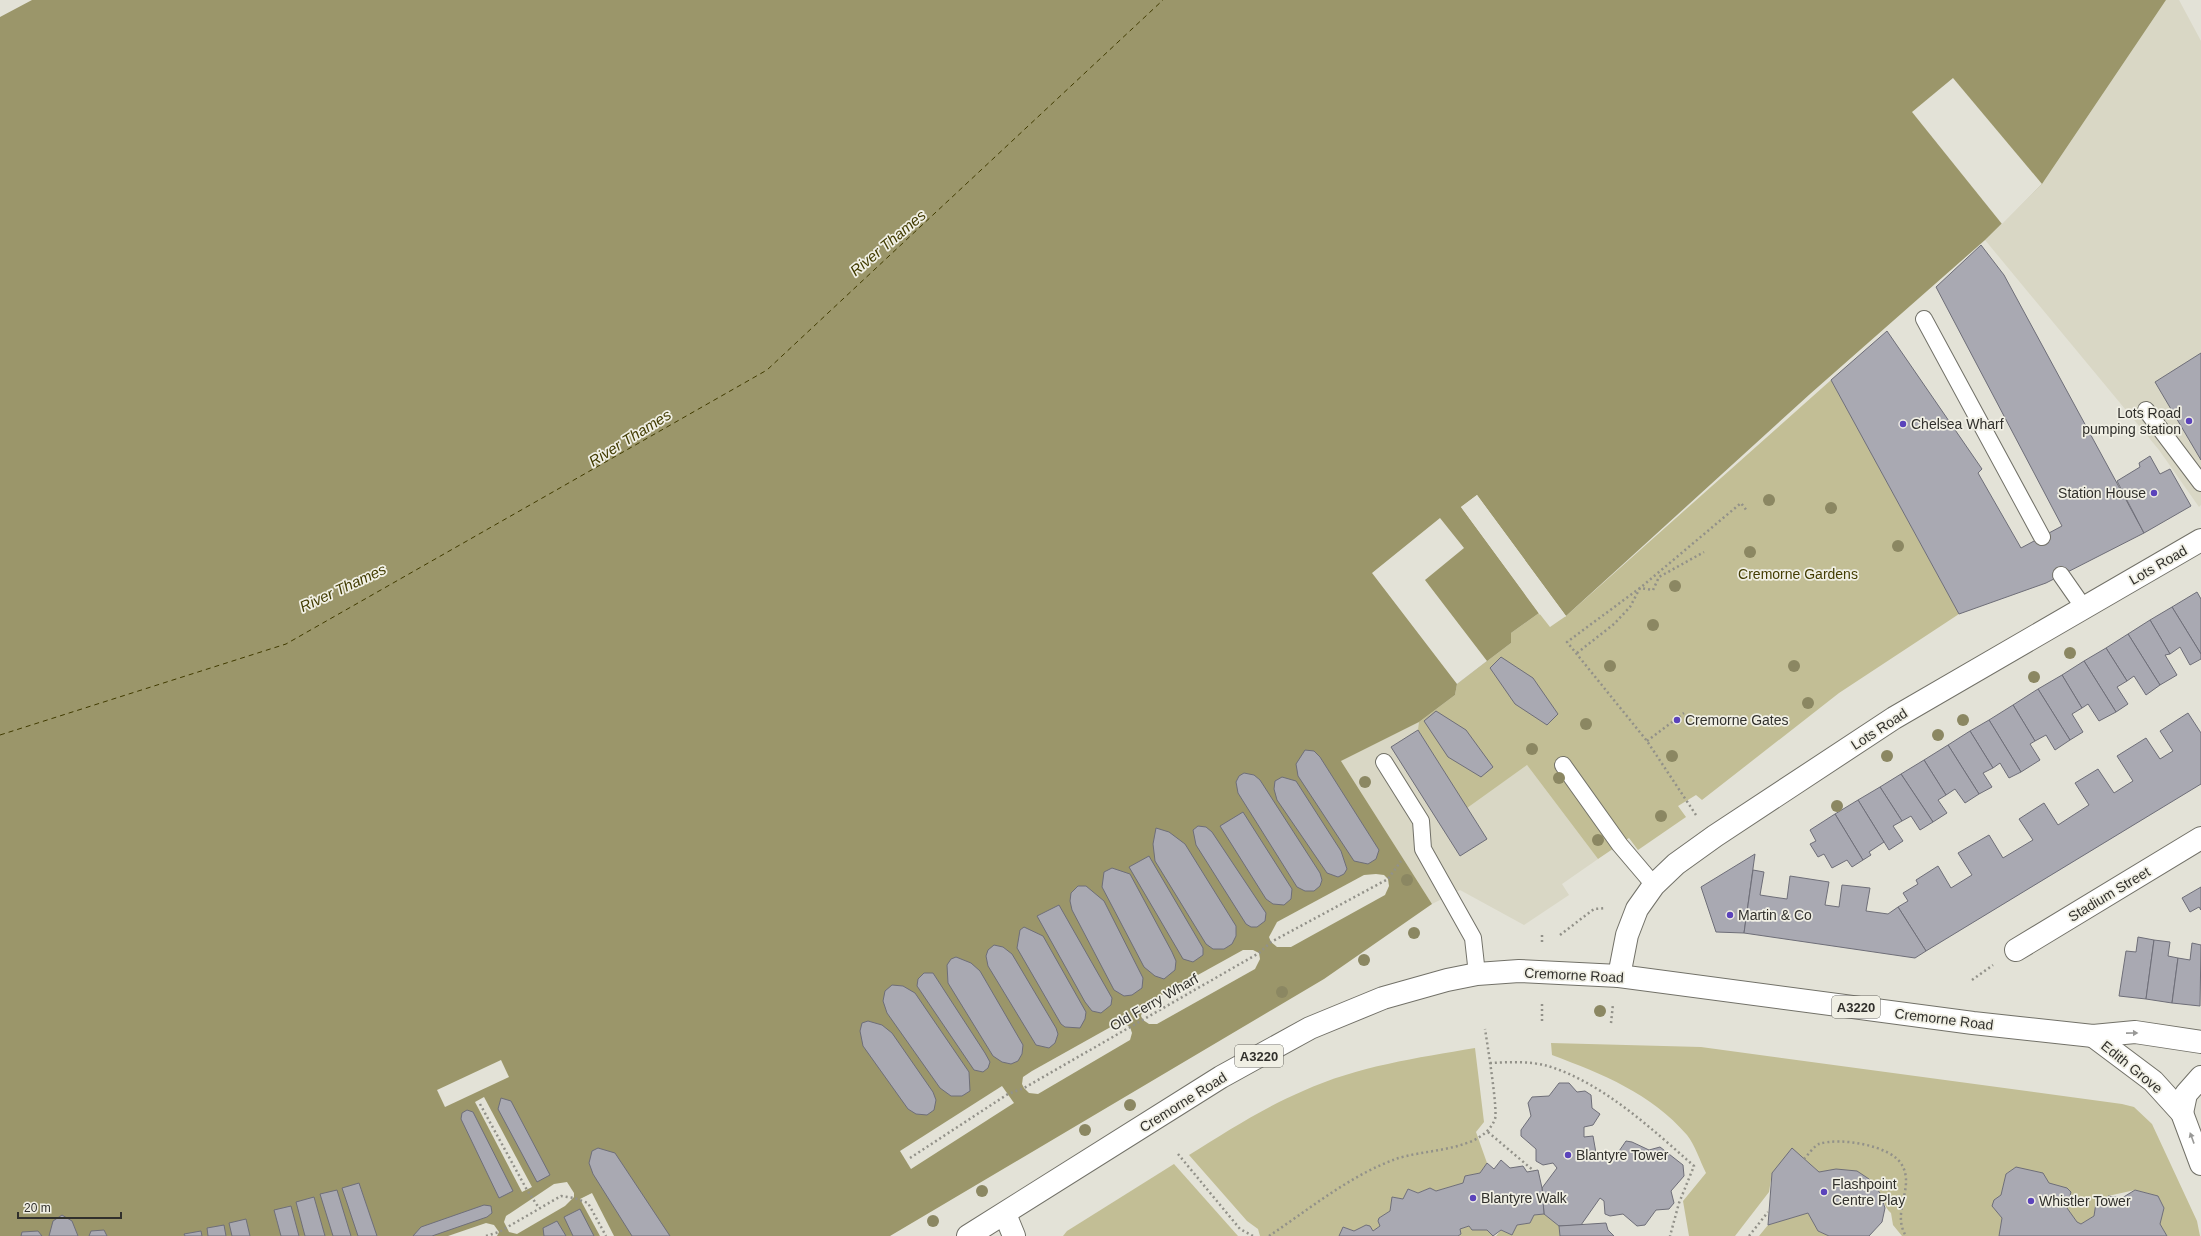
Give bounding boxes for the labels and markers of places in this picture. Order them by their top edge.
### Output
place label: Lots Road pumping station [2082,405,2181,437]
place label: Chelsea Wharf [1911,416,2004,432]
marker: Lots Road pumping station [2184,416,2194,426]
marker: Chelsea Wharf [1898,419,1908,429]
place label: Station House [2058,485,2146,501]
marker: Station House [2149,488,2159,498]
place label: Cremorne Gates [1685,712,1788,728]
marker: Cremorne Gates [1672,715,1682,725]
place label: Martin & Co [1738,907,1812,923]
marker: Martin & Co [1725,910,1735,920]
place label: Blantyre Tower [1576,1147,1669,1163]
marker: Blantyre Tower [1563,1150,1573,1160]
place label: Flashpoint Centre Play [1832,1176,1905,1208]
marker: Flashpoint Centre Play [1819,1187,1829,1197]
place label: Blantyre Walk [1481,1190,1568,1206]
marker: Blantyre Walk [1468,1193,1478,1203]
place label: Whistler Tower [2039,1193,2131,1209]
marker: Whistler Tower [2026,1196,2036,1206]

